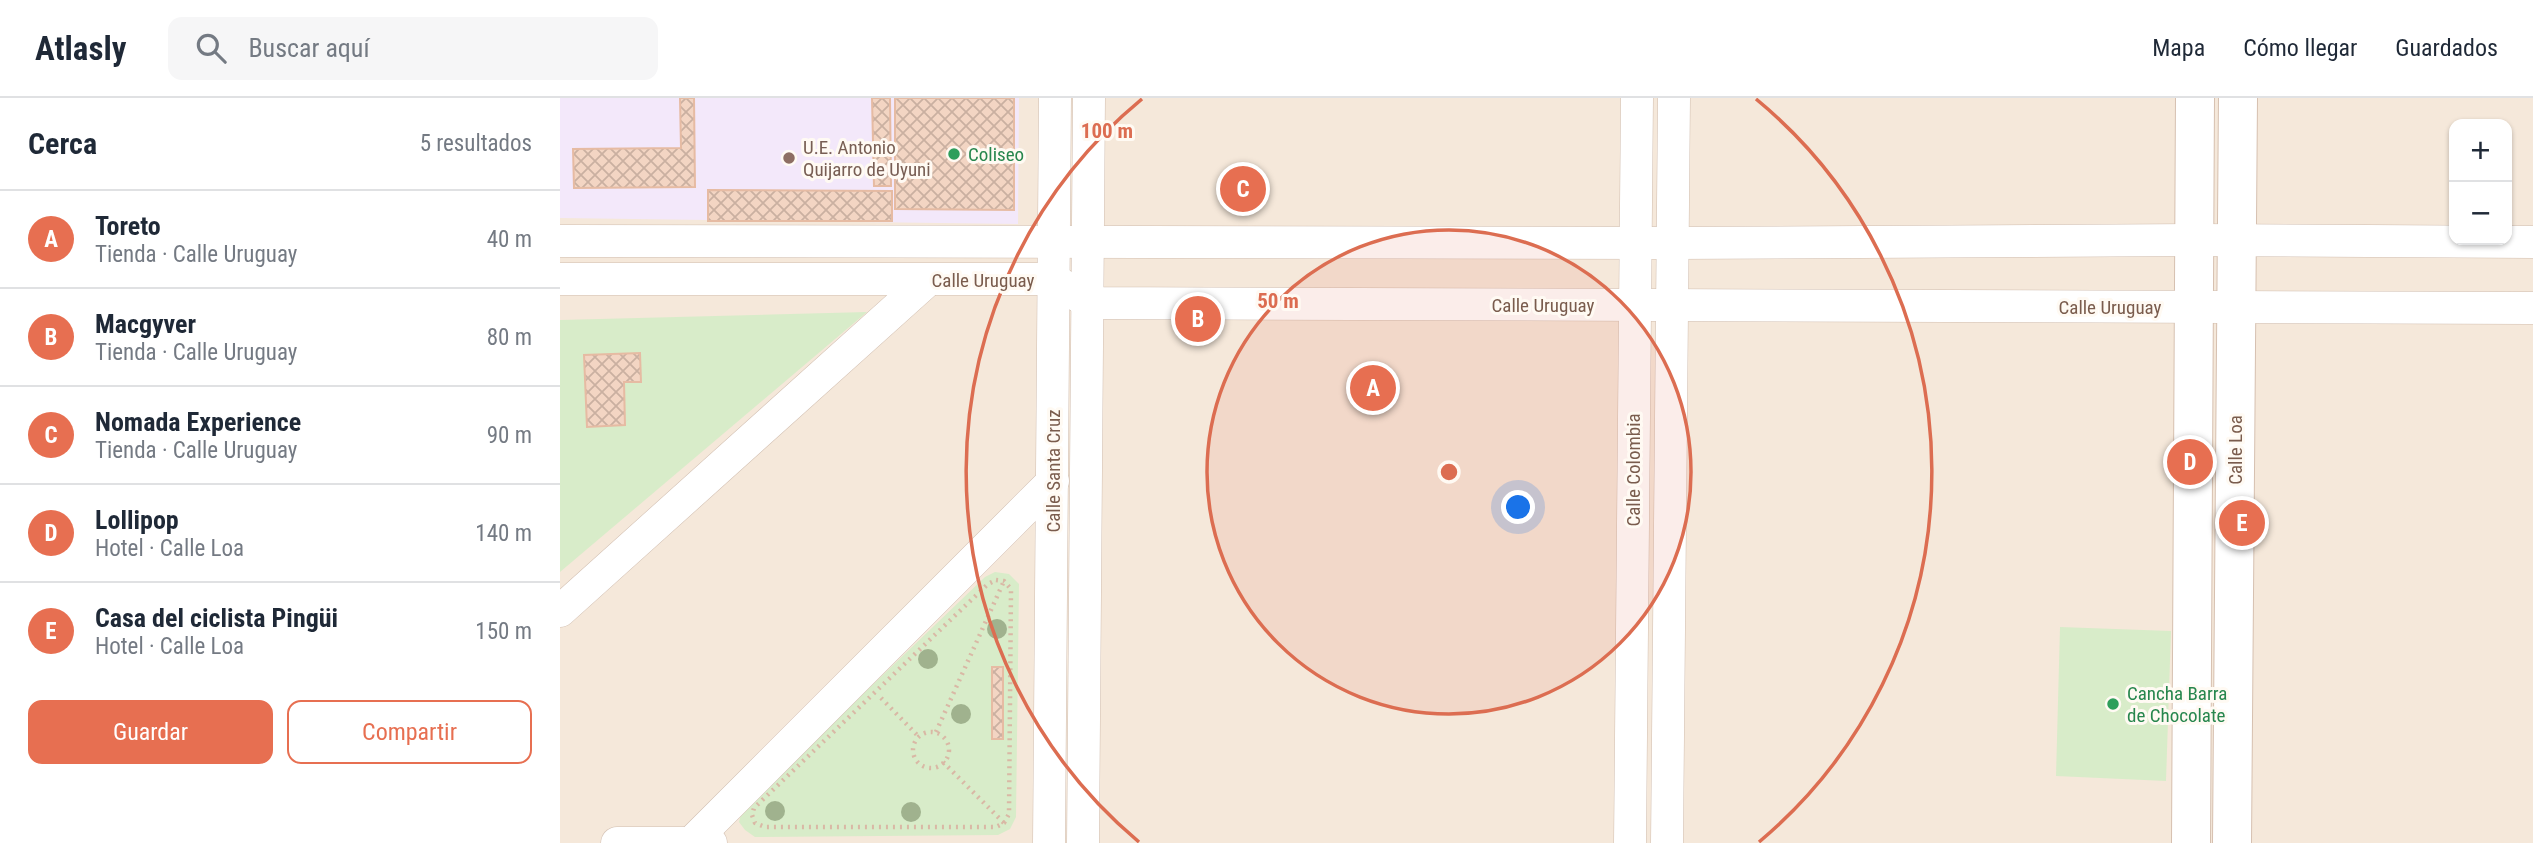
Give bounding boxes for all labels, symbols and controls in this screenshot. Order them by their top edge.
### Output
search box [168,17,658,80]
text: Atlasly [35,29,126,68]
icon: search [192,29,230,67]
text: Buscar aquí [248,33,370,63]
text: Mapa [2152,34,2205,62]
text: Cómo llegar [2243,34,2357,62]
text: Guardados [2395,34,2498,62]
text: 100 m [1081,119,1133,143]
map controls [2449,119,2512,245]
button: + [2449,119,2512,182]
text: Cerca [28,126,97,161]
text: 5 resultados [420,130,532,157]
place label: U.E. Antonio Quijarro de Uyuni [803,136,931,181]
place label: Coliseo [968,143,1024,166]
marker: Coliseo [946,146,962,162]
marker: U.E. Antonio Quijarro de Uyuni [781,150,797,166]
pin: C [1220,163,1266,215]
button: − [2449,182,2512,245]
text: Toreto [95,211,161,241]
text: A [44,226,58,253]
text: 40 m [487,226,532,253]
text: Tienda · Calle Uruguay [95,241,297,268]
street label: Calle Uruguay [932,269,1035,292]
text: 50 m [1257,289,1299,313]
pin: B [1175,293,1221,345]
street label: Calle Uruguay [1492,294,1595,317]
street label: Calle Uruguay [2059,296,2162,319]
text: Macgyver [95,309,196,339]
text: B [45,324,57,351]
text: 80 m [487,324,532,351]
text: Tienda · Calle Uruguay [95,339,297,366]
pin: A [1350,362,1396,414]
text: Nomada Experience [95,407,301,437]
street label: Calle Santa Cruz [1042,409,1065,533]
street label: Calle Colombia [1622,413,1645,527]
street label: Calle Loa [2224,415,2247,485]
text: C [44,422,58,449]
text: 90 m [487,422,532,449]
pin: D [2167,436,2213,488]
text: Tienda · Calle Uruguay [95,437,297,464]
centre of rings [1437,460,1461,484]
your location [1501,490,1535,524]
pin: E [2219,497,2265,549]
text: Lollipop [95,505,179,535]
text: D [45,520,58,547]
text: 140 m [475,520,532,547]
text: Hotel · Calle Loa [95,535,244,562]
text: Casa del ciclista Pingüi [95,603,338,633]
text: E [45,618,57,645]
text: 150 m [475,618,532,645]
text: Hotel · Calle Loa [95,633,244,660]
place label: Cancha Barra de Chocolate [2127,682,2227,727]
marker: Cancha Barra de Chocolate [2105,696,2121,712]
button: Guardar [28,700,273,764]
button: Compartir [287,700,532,764]

